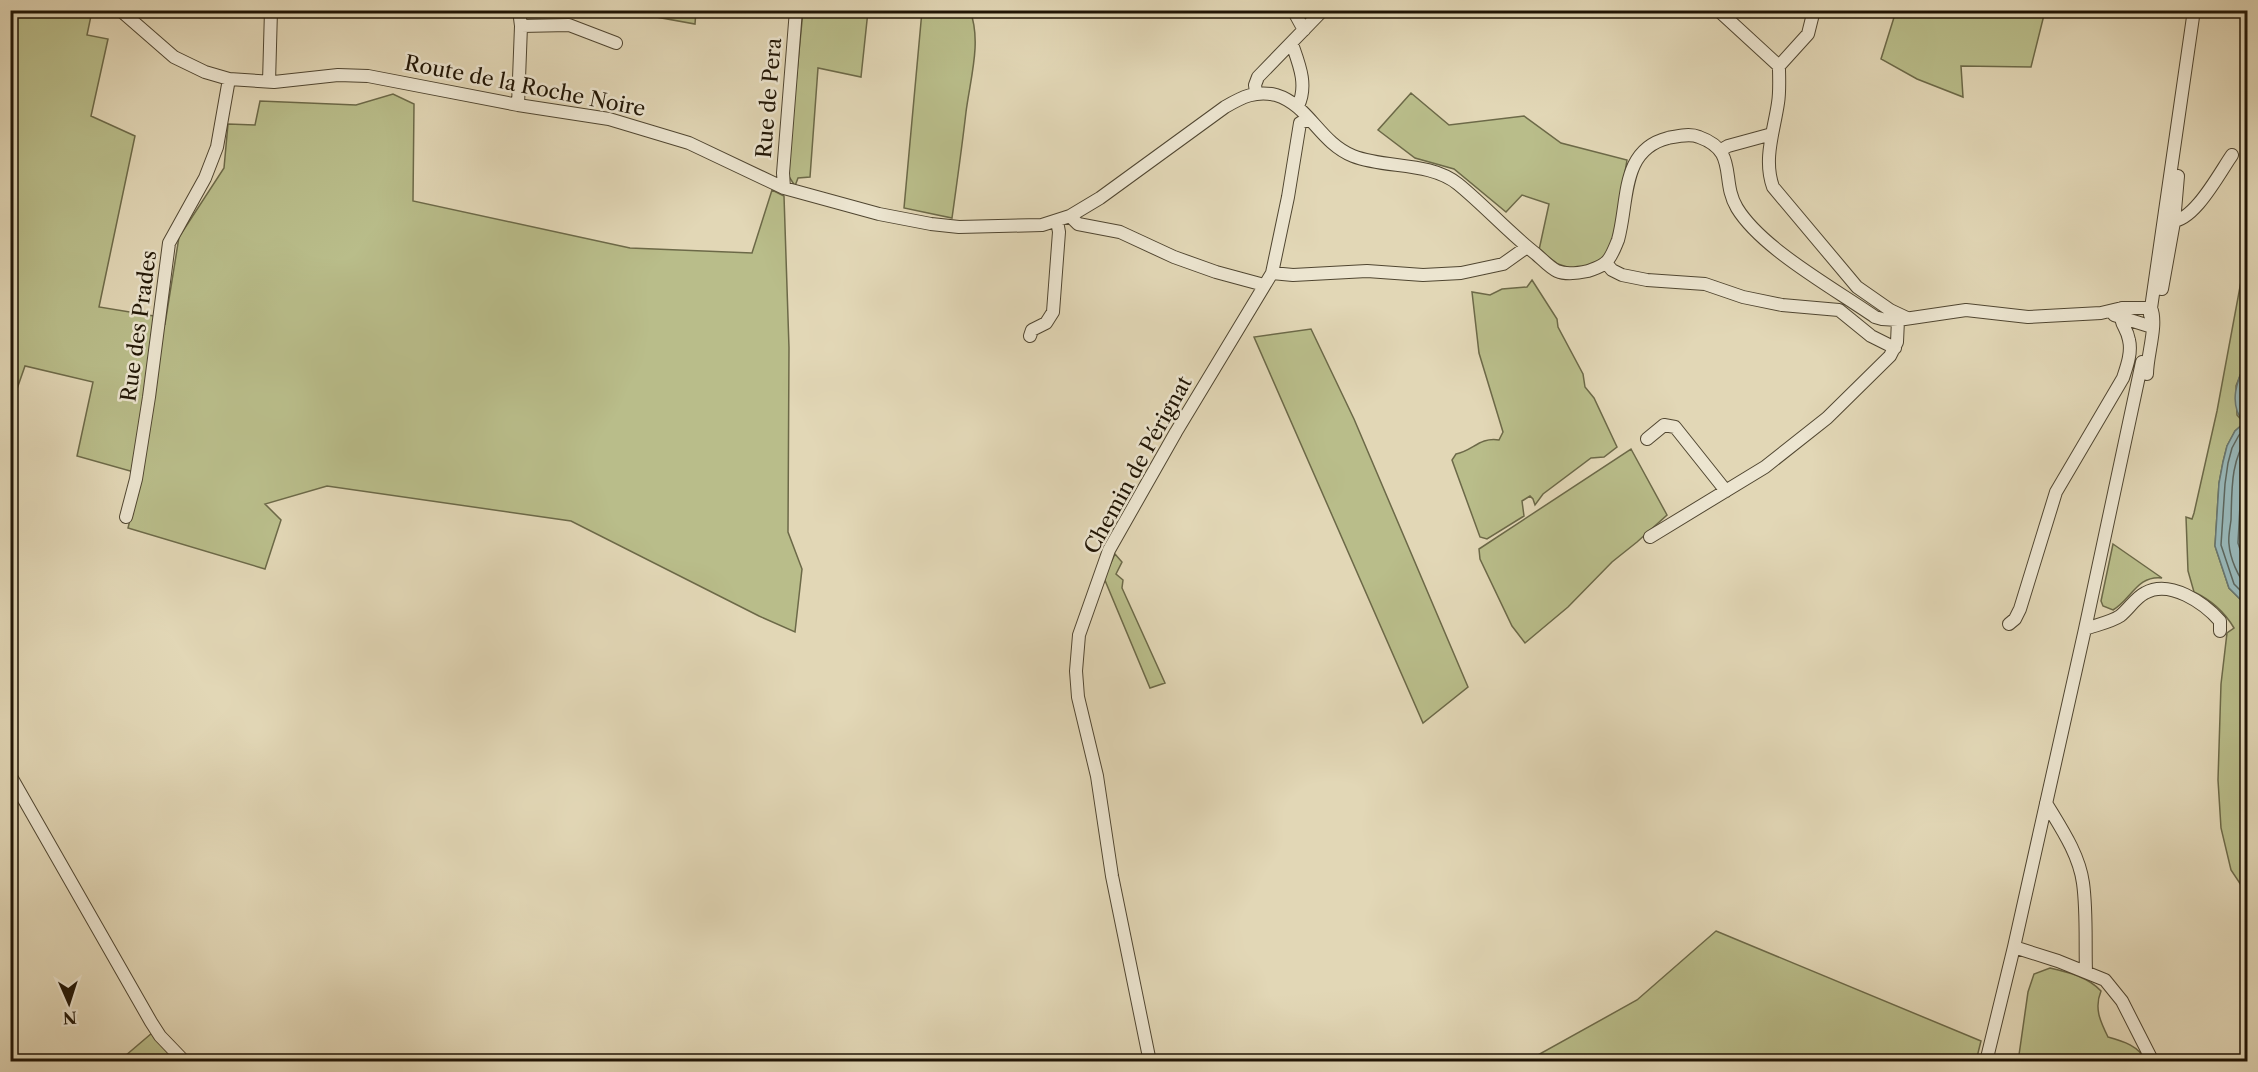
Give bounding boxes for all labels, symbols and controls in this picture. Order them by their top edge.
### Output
street label: Rue de Pera [751,36,786,159]
street label: Route de la Roche Noire [403,50,648,121]
street label: Rue des Prades [116,249,161,403]
street label: Chemin de Pérignat [1078,371,1197,558]
north arrow [39,973,99,1033]
text: N [62,1008,77,1028]

